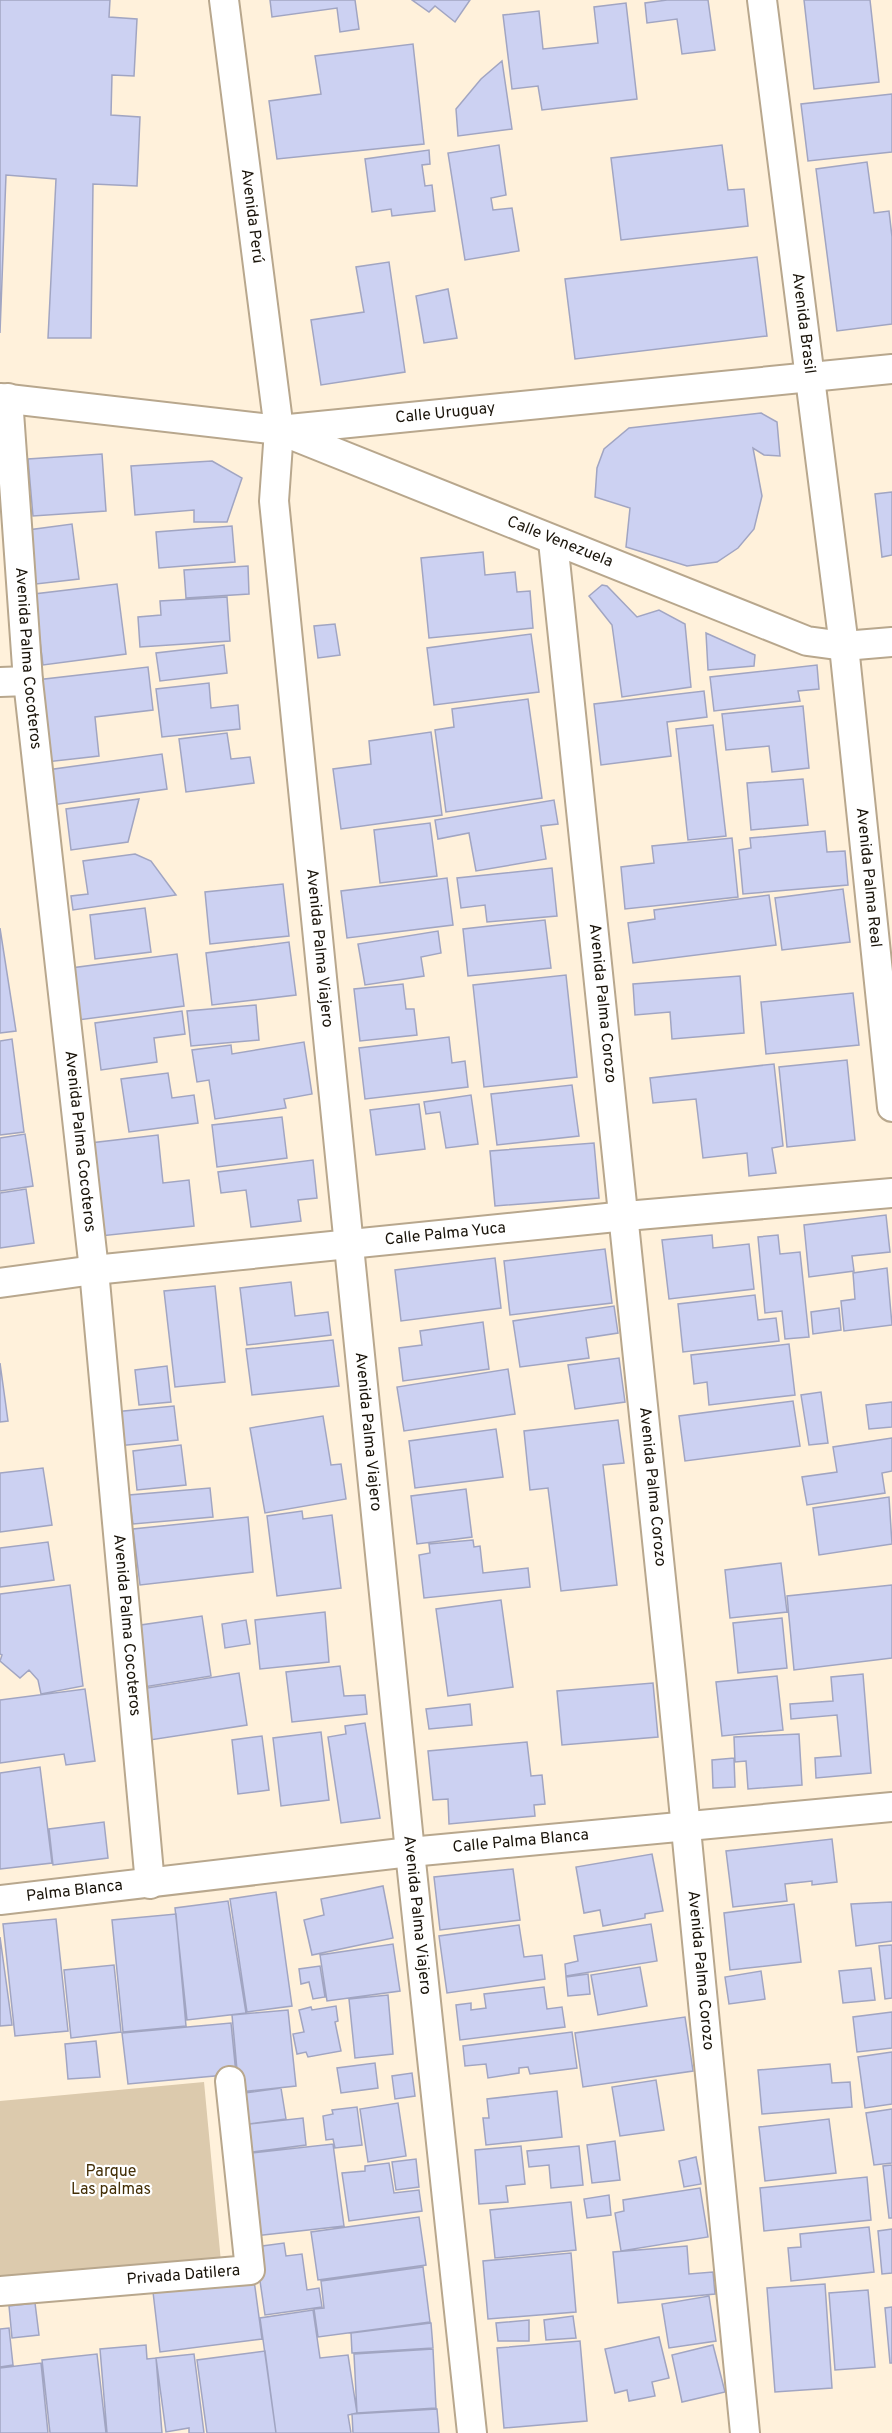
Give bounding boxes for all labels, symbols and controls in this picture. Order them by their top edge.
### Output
street label: Avenida Perú [236,168,268,265]
street label: Avenida Brasil [787,272,819,375]
street label: Calle Uruguay [394,399,496,428]
street label: Calle Venezuela [504,512,616,572]
street label: Avenida Palma Cocoteros [10,566,46,750]
street label: Avenida Palma Real [851,806,885,949]
street label: Avenida Palma Viajero [301,868,337,1029]
street label: Avenida Palma Corozo [584,923,620,1084]
street label: Avenida Palma Cocoteros [59,1049,100,1233]
street label: Calle Palma Yuca [384,1218,507,1250]
street label: Avenida Palma Viajero [350,1351,386,1512]
street label: Avenida Palma Corozo [634,1406,670,1568]
street label: Avenida Palma Cocoteros [108,1533,145,1717]
street label: Calle Palma Blanca [452,1825,590,1858]
street label: Avenida Palma Viajero [398,1835,435,1996]
street label: Palma Blanca [25,1876,124,1907]
street label: Avenida Palma Corozo [682,1890,718,2051]
park label: Parque Las palmas [71,2162,151,2200]
street label: Privada Datilera [126,2261,241,2290]

